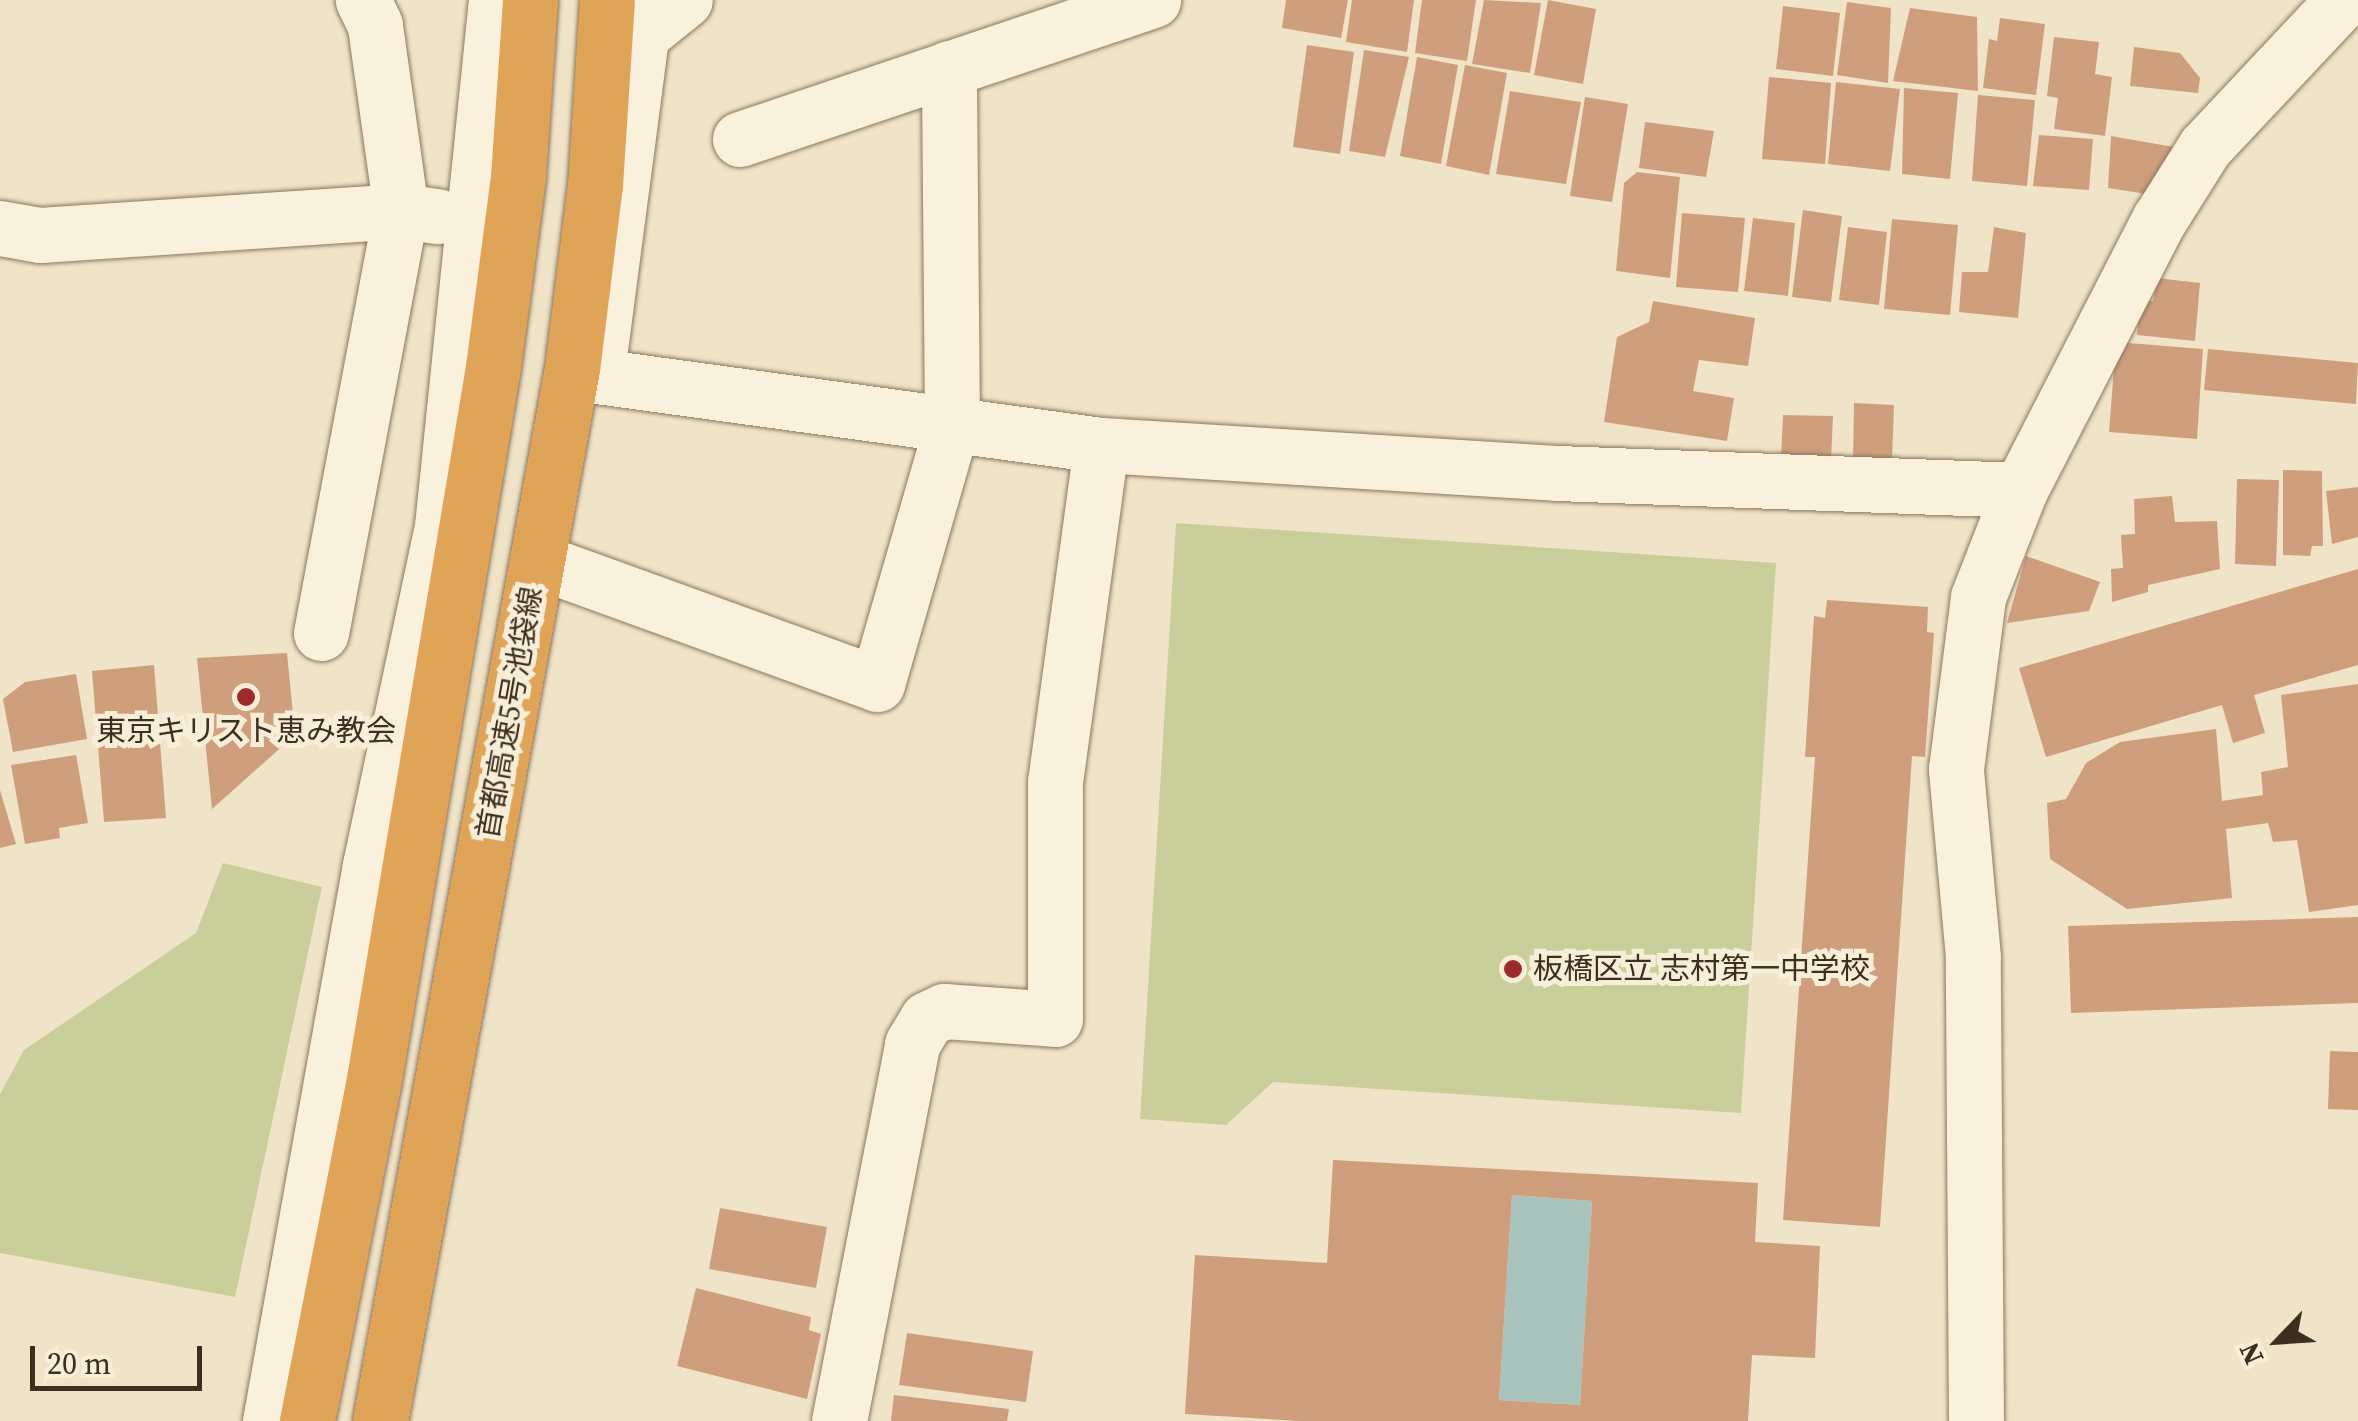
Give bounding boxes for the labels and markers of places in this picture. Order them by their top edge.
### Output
marker: 東京キリスト恵み教会 [235,686,257,708]
place label: 東京キリスト恵み教会 [96,713,396,749]
place label: 板橋区立 志村第一中学校 [1533,951,1870,987]
marker: 板橋区立 志村第一中学校 [1502,958,1524,980]

